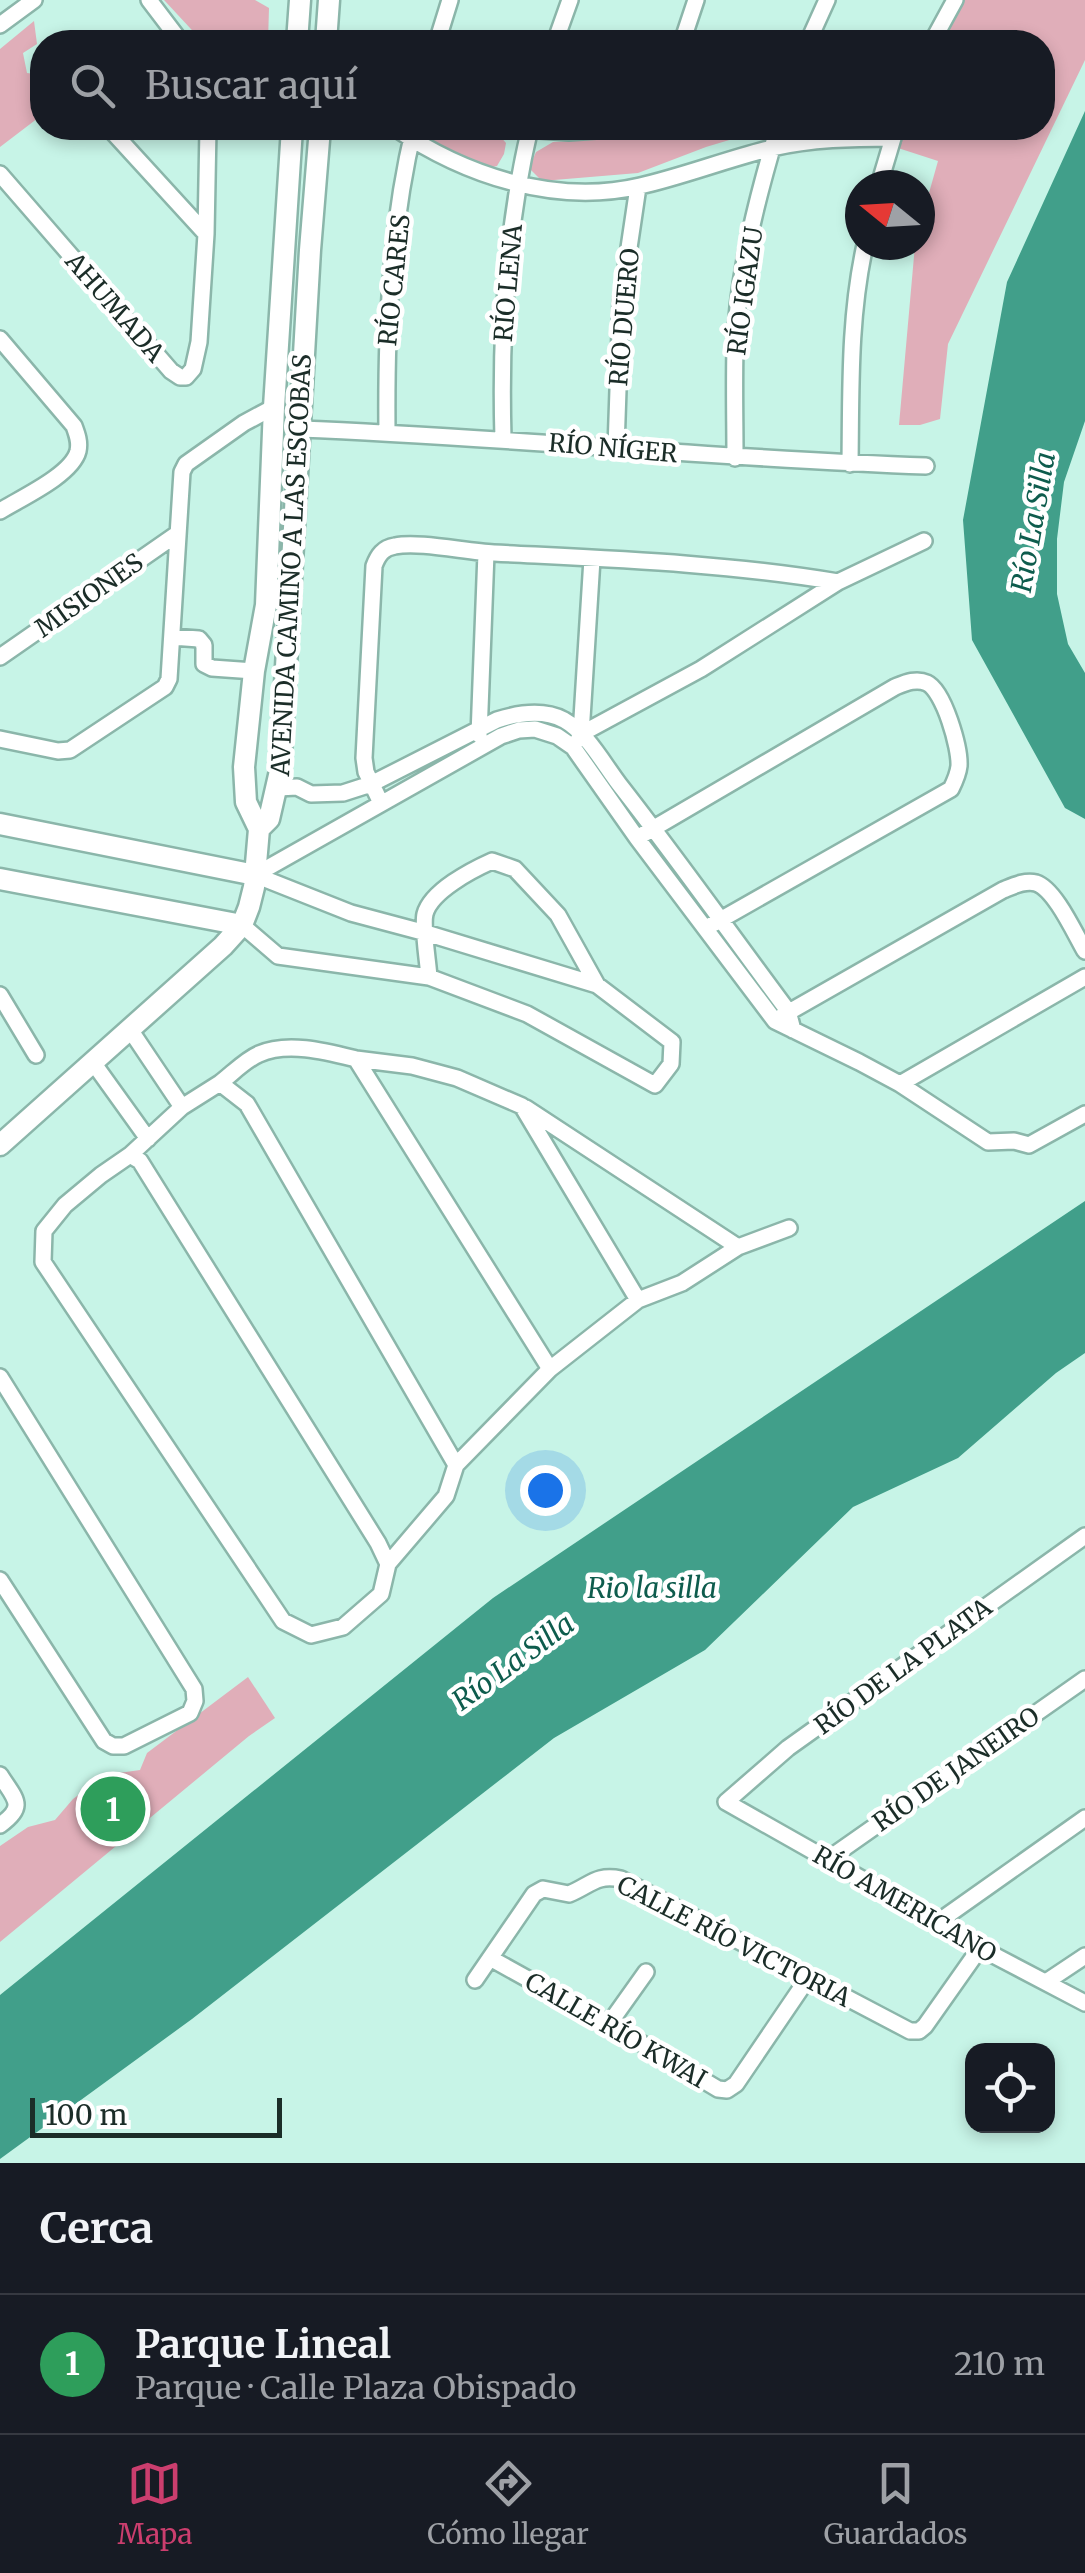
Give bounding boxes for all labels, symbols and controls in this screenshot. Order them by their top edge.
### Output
search box [30,30,1055,140]
icon: search [65,58,120,113]
text: Buscar aquí [145,62,357,109]
north arrow [845,170,935,260]
street label: RÍO CARES [371,213,417,347]
street label: RÍO LENA [487,222,529,343]
street label: RÍO IGAZU [720,224,770,357]
street label: AHUMADA [58,245,172,369]
street label: RÍO DUERO [602,247,646,387]
street label: AVENIDA CAMINO A LAS ESCOBAS [264,353,318,778]
street label: RÍO NÍGER [547,426,679,470]
water label: Río La Silla [1003,449,1063,595]
street label: MISIONES [29,546,149,644]
your location [520,1465,571,1516]
water label: Rio la silla [587,1570,717,1606]
street label: RÍO DE LA PLATA [808,1591,998,1741]
water label: Río La Silla [445,1606,581,1718]
street label: RÍO DE JANEIRO [867,1700,1045,1838]
pin: 1 [80,1772,146,1846]
street label: RÍO AMERICANO [808,1838,1002,1970]
street label: CALLE RÍO VICTORIA [612,1868,857,2014]
street label: CALLE RÍO KWAI [520,1965,712,2095]
map controls [965,2043,1055,2133]
button: locate [965,2043,1055,2133]
scale bar [30,2093,282,2138]
text: 100 m [45,2097,127,2133]
text: Cerca [40,2202,153,2254]
text: Parque Lineal [135,2321,391,2368]
text: 1 [65,2344,80,2384]
text: 210 m [954,2344,1045,2384]
text: Parque · Calle Plaza Obispado [135,2368,576,2408]
tab: Mapa [117,2456,192,2552]
tab: Cómo llegar [427,2456,589,2552]
tab: Guardados [824,2456,968,2552]

